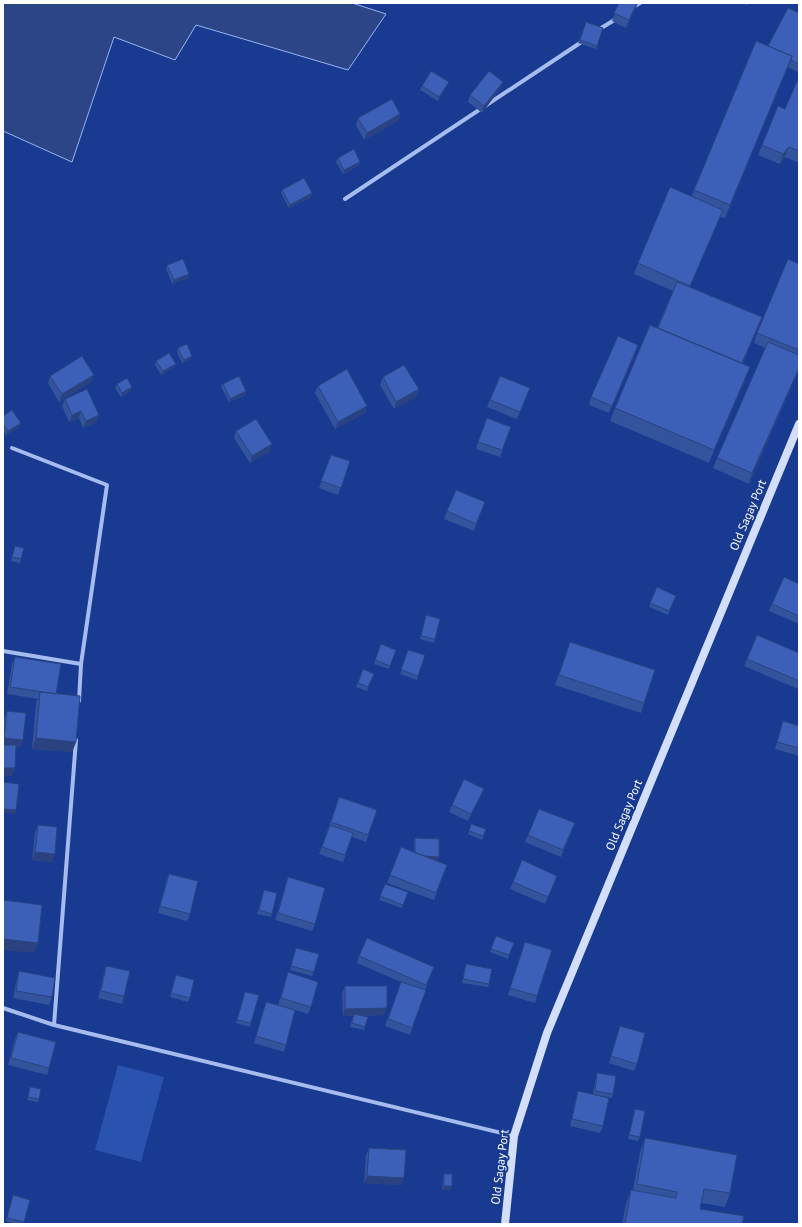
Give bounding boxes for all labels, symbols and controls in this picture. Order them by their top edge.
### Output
street label: Old Sagay Port [726,477,769,553]
street label: Old Sagay Port [602,777,645,853]
street label: Old Sagay Port [487,1128,512,1205]

